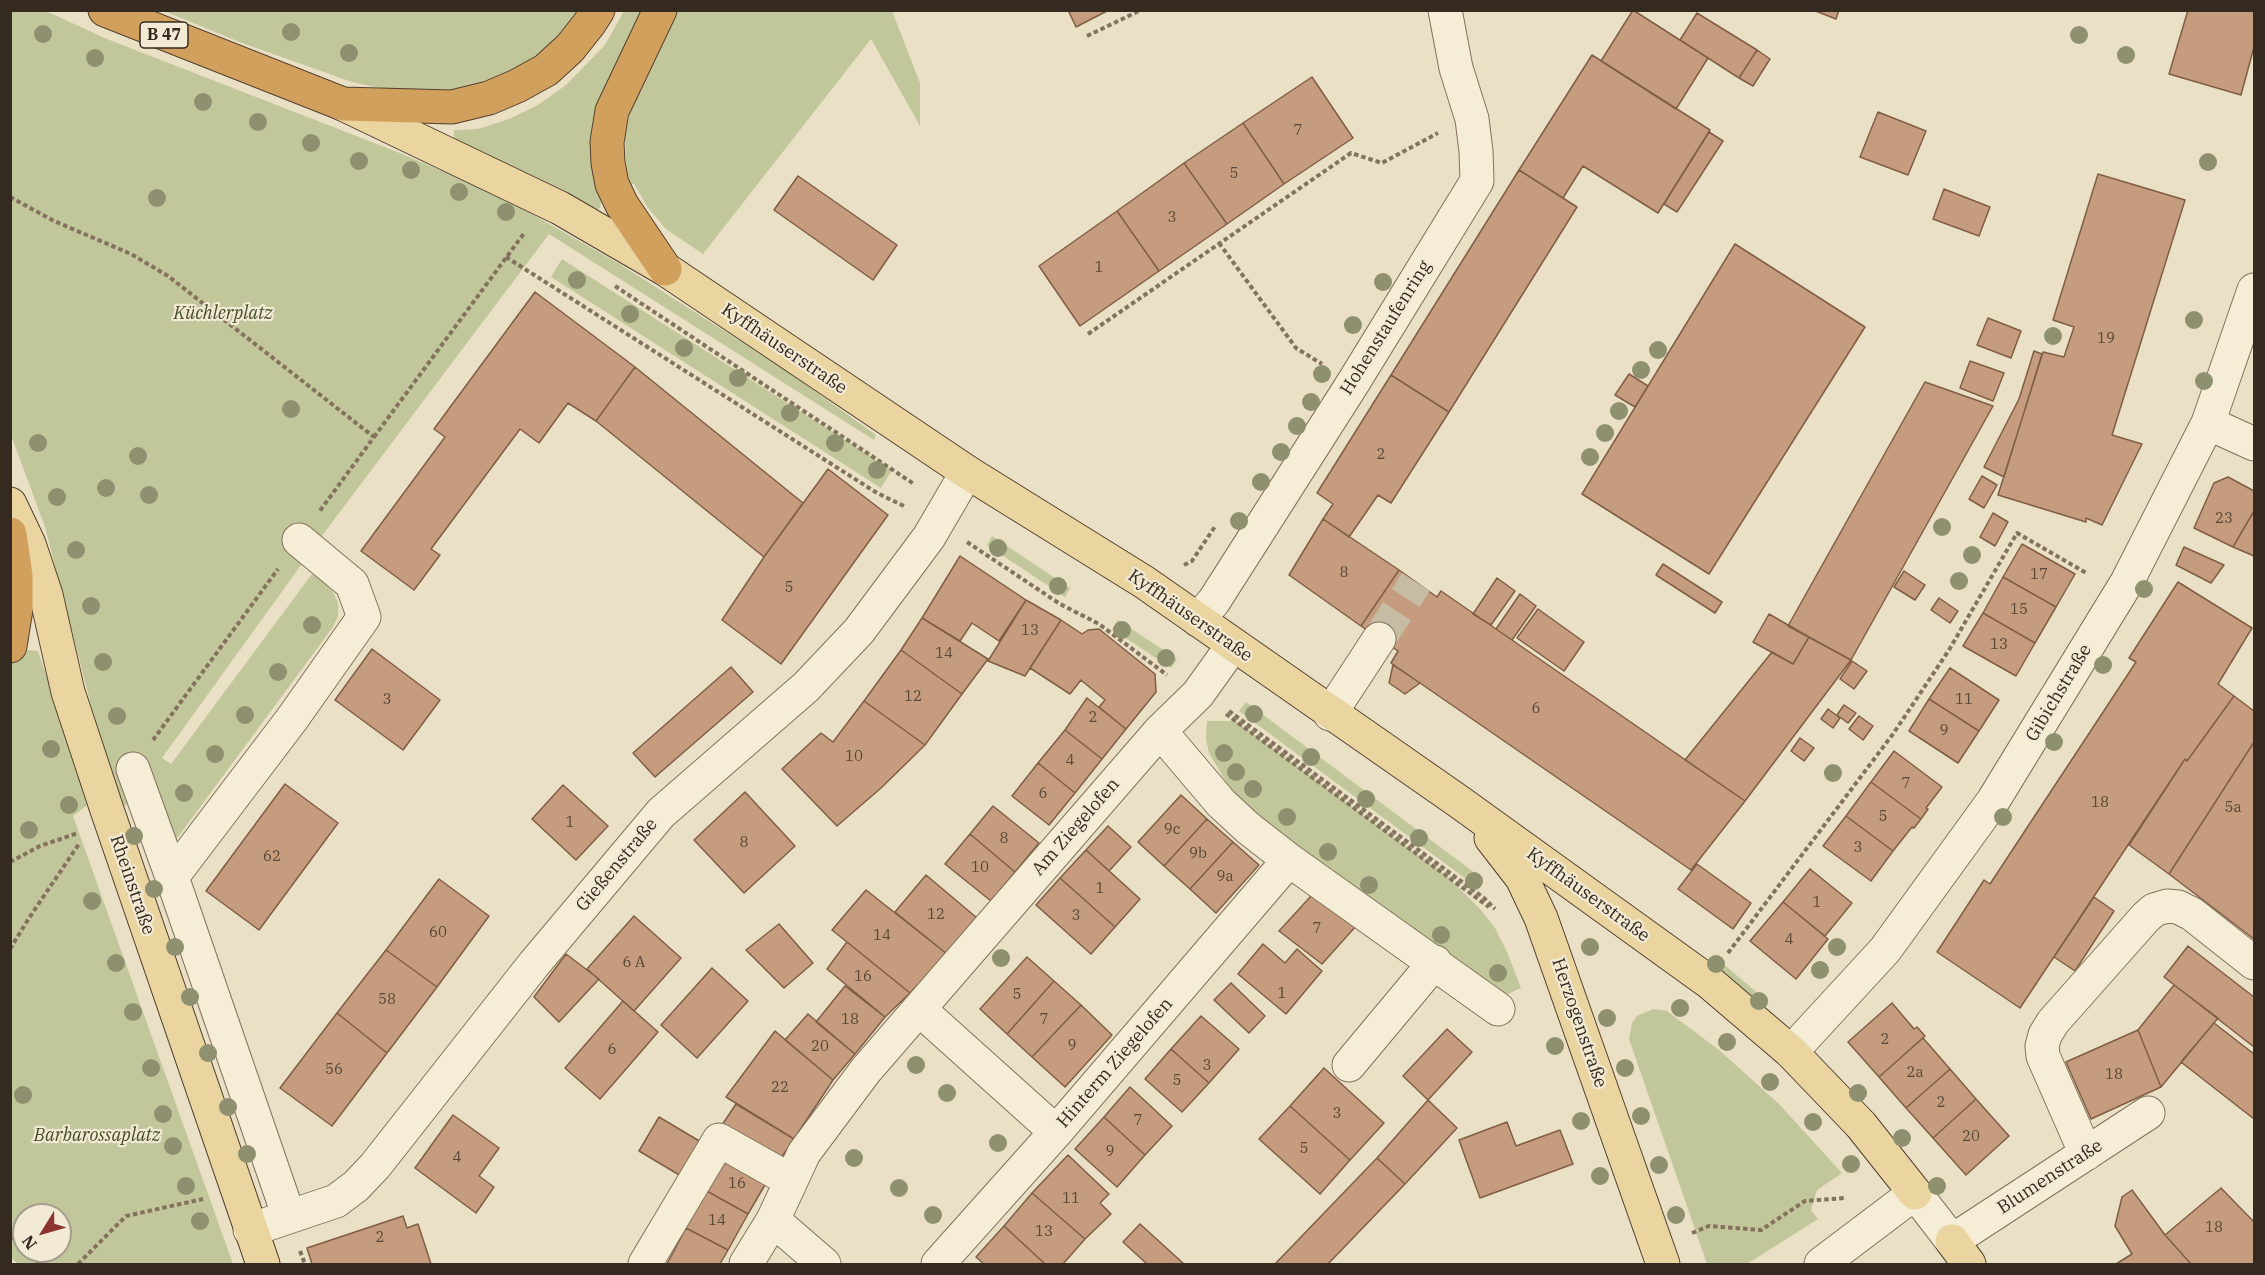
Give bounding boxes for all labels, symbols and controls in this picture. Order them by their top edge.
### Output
road number: B 47 [140,22,188,48]
house number: 7 [1294,122,1302,140]
house number: 5 [1230,165,1238,183]
house number: 3 [1168,209,1176,227]
street label: Hohenstaufenring [1336,257,1436,399]
house number: 1 [1095,259,1103,277]
street label: Kyffhäuserstraße [717,299,851,399]
park label: Küchlerplatz [173,303,273,325]
house number: 19 [2097,330,2115,348]
house number: 2 [1377,446,1385,464]
house number: 23 [2215,510,2233,528]
house number: 8 [1340,564,1348,582]
street label: Kyffhäuserstraße [1124,565,1256,667]
house number: 17 [2030,566,2048,584]
house number: 5 [785,579,793,597]
house number: 15 [2010,601,2028,619]
house number: 13 [1021,622,1039,640]
house number: 13 [1990,636,2008,654]
street label: Gibichstraße [2022,640,2096,746]
house number: 14 [935,645,953,663]
house number: 12 [904,688,922,706]
house number: 3 [383,691,391,709]
house number: 11 [1955,691,1973,709]
house number: 6 [1532,700,1540,718]
house number: 2 [1089,709,1097,727]
house number: 9 [1940,722,1948,740]
house number: 10 [845,748,863,766]
house number: 4 [1066,752,1074,770]
street label: Am Ziegelofen [1028,774,1124,880]
house number: 7 [1902,775,1910,793]
house number: 6 [1039,785,1047,803]
house number: 18 [2091,794,2109,812]
house number: 5a [2224,799,2242,817]
house number: 5 [1879,808,1887,826]
house number: 1 [566,814,574,832]
street label: Gießenstraße [572,814,662,916]
house number: 9c [1164,821,1180,839]
house number: 8 [1000,830,1008,848]
street label: Rheinstraße [105,832,159,938]
house number: 8 [740,834,748,852]
house number: 3 [1854,839,1862,857]
street label: Kyffhäuserstraße [1522,843,1654,947]
house number: 9b [1189,845,1207,863]
house number: 62 [263,848,281,866]
house number: 10 [971,859,989,877]
house number: 9a [1216,868,1234,886]
house number: 1 [1096,880,1104,898]
house number: 1 [1813,894,1821,912]
house number: 12 [927,906,945,924]
house number: 3 [1072,907,1080,925]
house number: 7 [1313,920,1321,938]
house number: 60 [429,924,447,942]
house number: 14 [873,927,891,945]
house number: 4 [1785,931,1793,949]
house number: 6 A [623,954,645,972]
street label: Herzogenstraße [1547,955,1611,1091]
house number: 16 [854,968,872,986]
house number: 1 [1278,985,1286,1003]
house number: 5 [1013,986,1021,1004]
house number: 58 [378,991,396,1009]
street label: Hinterm Ziegelofen [1053,993,1177,1133]
house number: 18 [841,1011,859,1029]
house number: 7 [1040,1011,1048,1029]
house number: 2 [1881,1031,1889,1049]
house number: 9 [1068,1037,1076,1055]
house number: 20 [811,1038,829,1056]
house number: 6 [608,1041,616,1059]
house number: 3 [1203,1057,1211,1075]
house number: 56 [325,1061,343,1079]
house number: 2a [1906,1064,1924,1082]
house number: 18 [2105,1066,2123,1084]
house number: 5 [1173,1072,1181,1090]
house number: 22 [771,1079,789,1097]
house number: 2 [1937,1094,1945,1112]
house number: 3 [1333,1105,1341,1123]
house number: 7 [1134,1112,1142,1130]
park label: Barbarossaplatz [34,1125,160,1147]
house number: 20 [1962,1128,1980,1146]
street label: Blumenstraße [1993,1135,2107,1219]
house number: 5 [1300,1140,1308,1158]
house number: 9 [1106,1143,1114,1161]
house number: 4 [453,1149,461,1167]
house number: 16 [728,1175,746,1193]
house number: 11 [1062,1190,1080,1208]
north arrow [12,1203,72,1263]
house number: 14 [708,1212,726,1230]
house number: 18 [2205,1219,2223,1237]
house number: 13 [1035,1223,1053,1241]
house number: 2 [376,1229,384,1247]
text: N [17,1232,41,1254]

